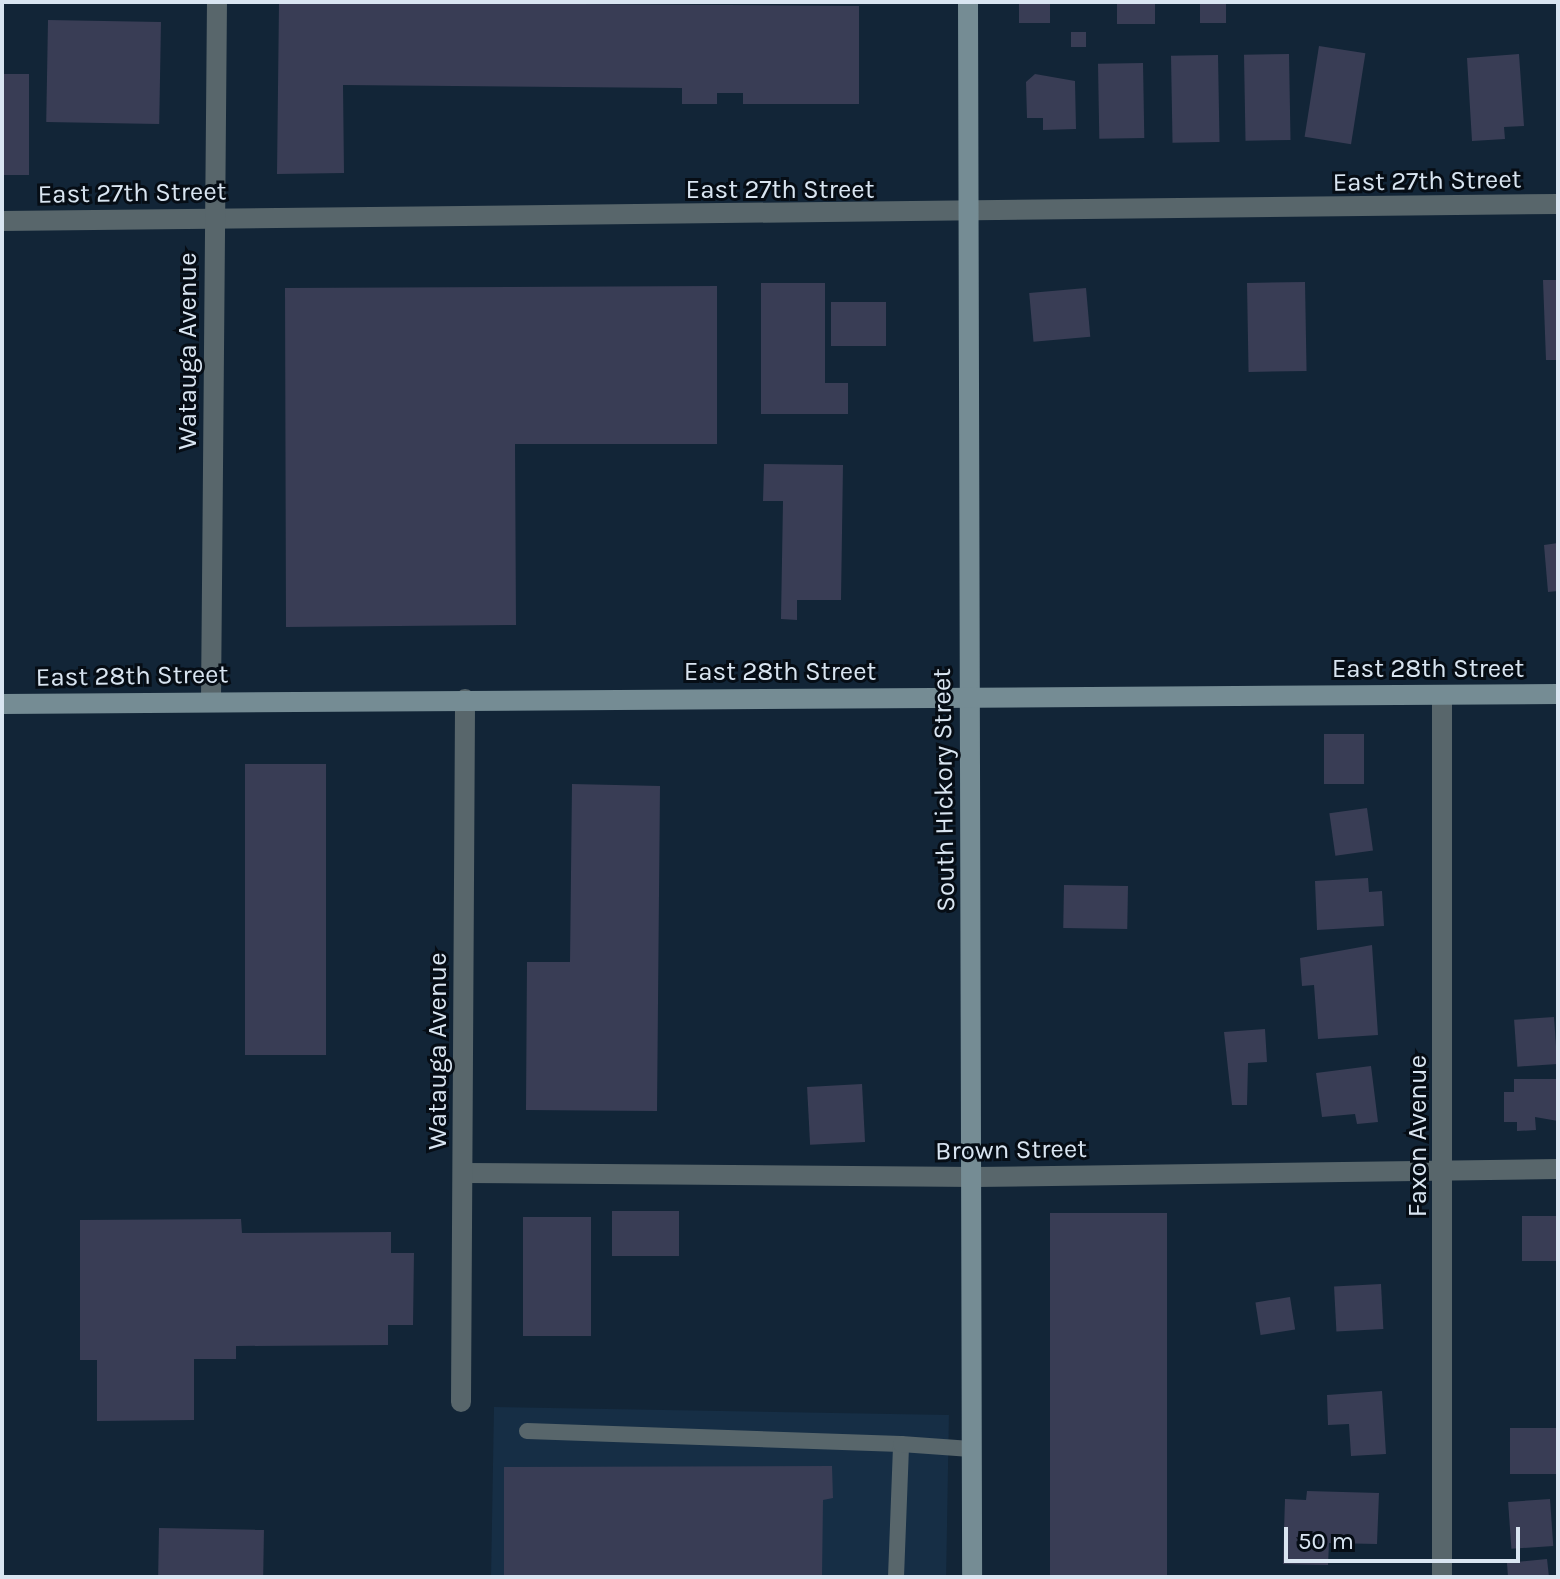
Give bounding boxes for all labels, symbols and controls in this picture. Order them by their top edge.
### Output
street label: East 27th Street [1332,164,1522,198]
street label: East 27th Street [686,174,874,206]
street label: East 27th Street [37,176,227,210]
street label: Watauga Avenue [172,252,204,450]
street label: East 28th Street [1332,653,1524,685]
street label: East 28th Street [684,656,876,688]
street label: East 28th Street [35,659,229,693]
street label: South Hickory Street [926,668,962,912]
street label: Watauga Avenue [422,952,454,1150]
street label: Faxon Avenue [1402,1055,1434,1217]
street label: Brown Street [935,1133,1087,1167]
scale bar [1288,1511,1524,1561]
text: 50 m [1298,1527,1354,1555]

